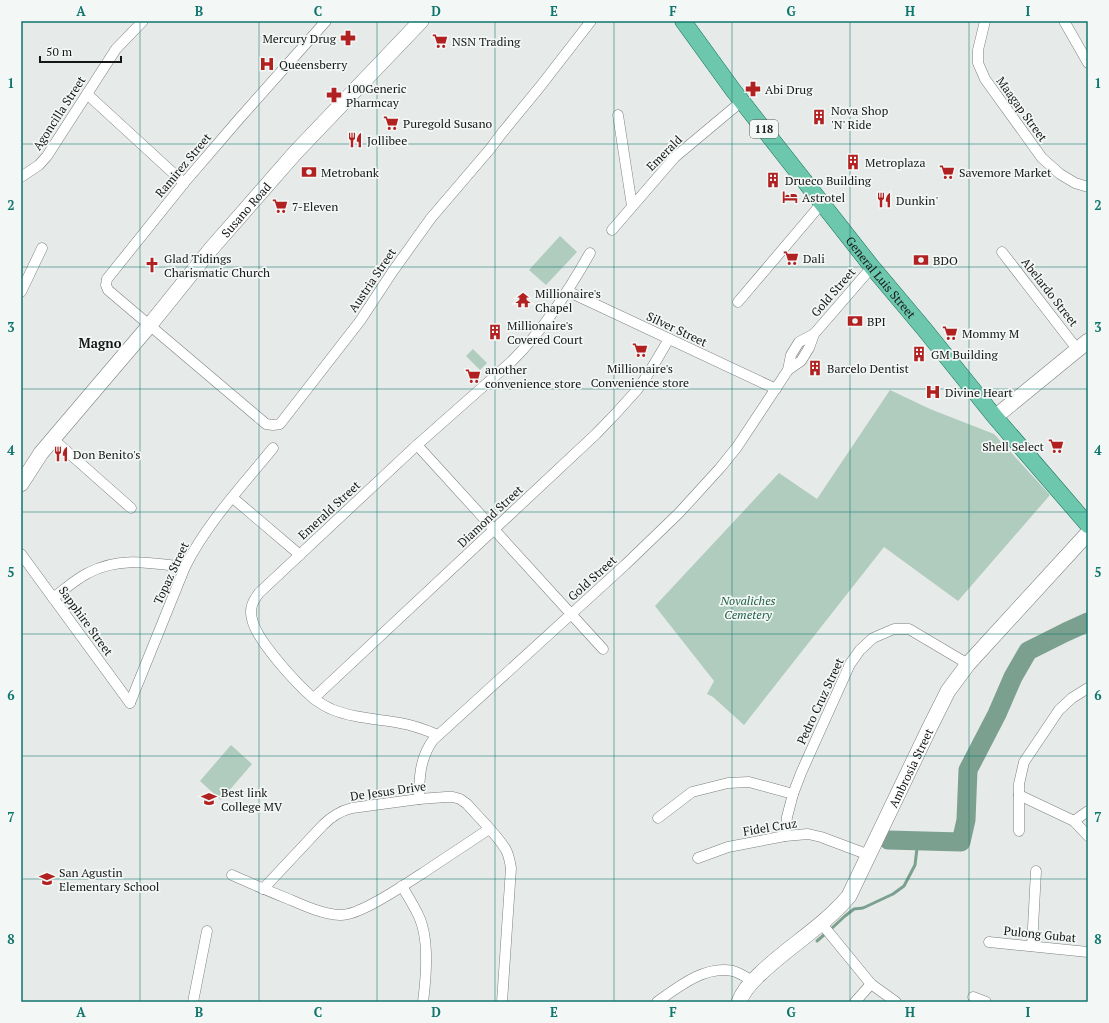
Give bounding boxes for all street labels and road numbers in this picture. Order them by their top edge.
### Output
street label: Agoncilla Street [29,73,89,153]
street label: Maagap Street [993,74,1051,145]
road number: 118 [750,120,778,138]
street label: Ramirez Street [152,130,214,200]
street label: Emerald [643,132,685,174]
street label: Susano Road [218,179,274,240]
street label: General Luis Street [843,233,920,322]
street label: Austria Street [345,245,399,315]
street label: Abelardo Street [1018,255,1082,330]
street label: Gold Street [808,264,859,320]
street label: Silver Street [644,308,710,350]
street label: Emerald Street [295,477,363,543]
street label: Diamond Street [454,482,526,550]
street label: Topaz Street [150,539,192,607]
street label: Gold Street [565,552,620,604]
street label: Sapphire Street [56,583,117,659]
street label: Pedro Cruz Street [793,655,847,747]
street label: Ambrosia Street [885,725,936,810]
street label: De Jesus Drive [349,778,427,804]
street label: Fidel Cruz [742,815,798,839]
street label: Pulong Gubat [1003,923,1078,945]

